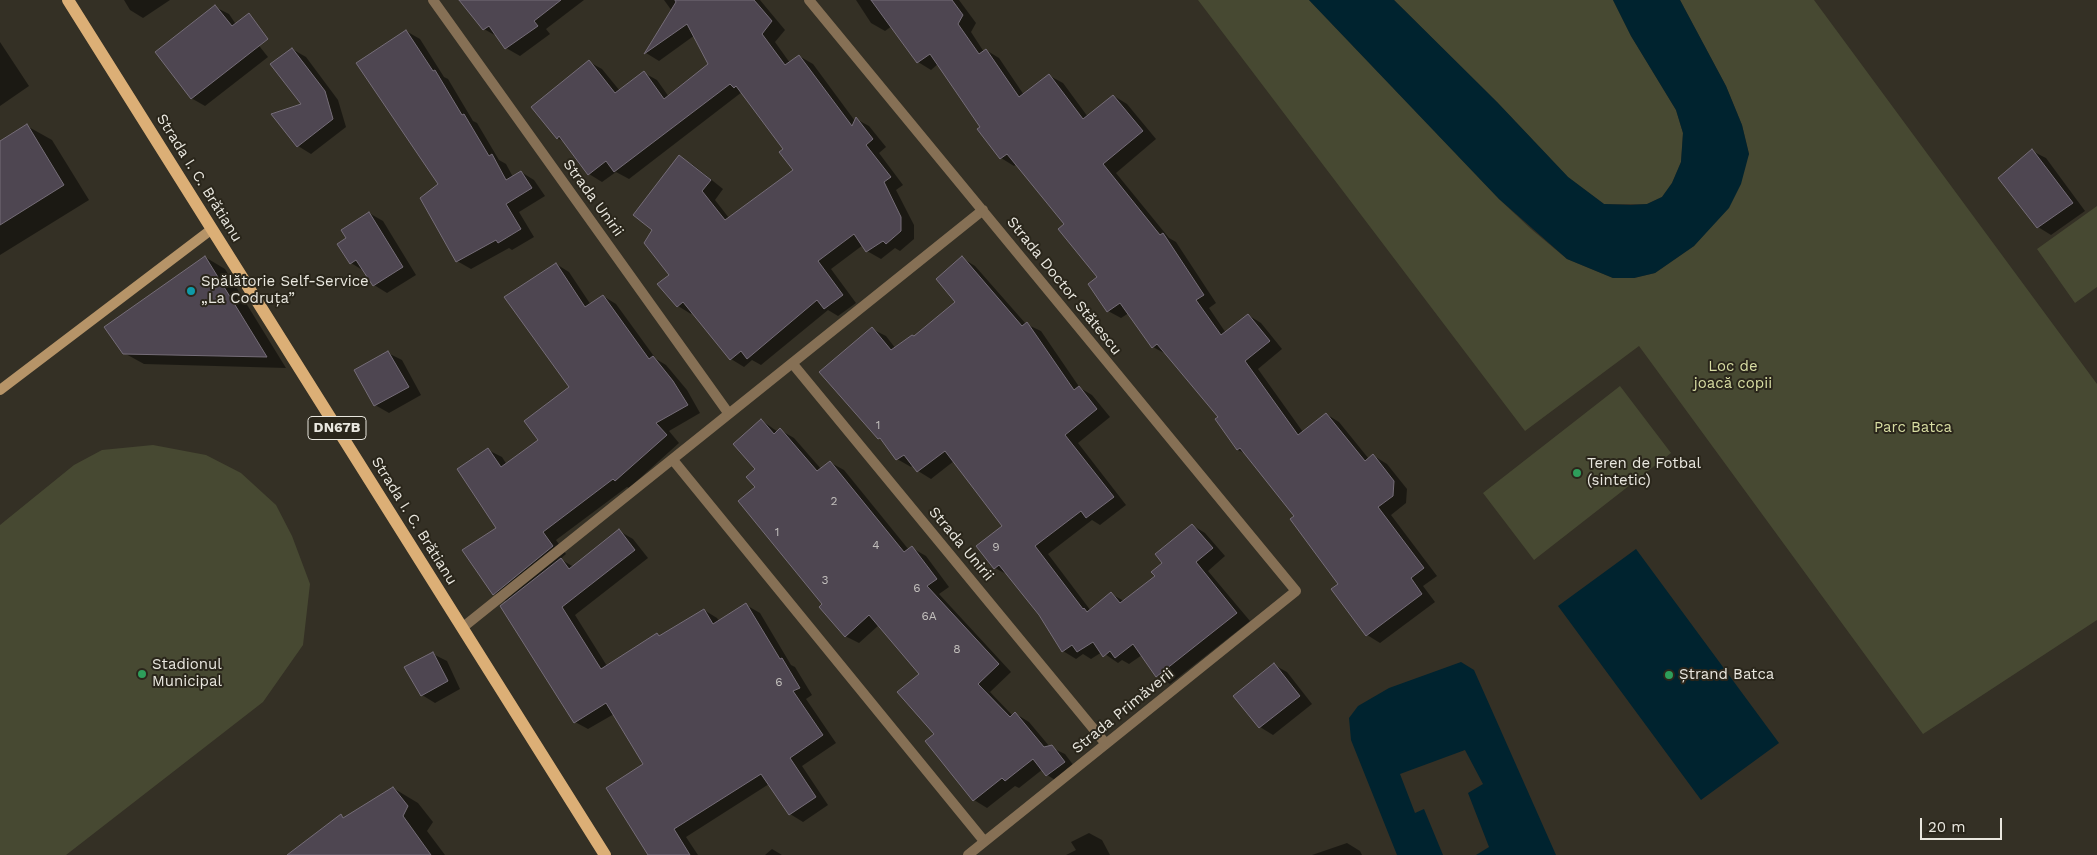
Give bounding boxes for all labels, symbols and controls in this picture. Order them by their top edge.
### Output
street label: Strada I. C. Brătianu [152,111,246,245]
street label: Strada Unirii [559,156,627,240]
street label: Strada Doctor Stătescu [1003,213,1125,359]
place label: Spălătorie Self-Service „La Codruța” [201,273,369,308]
marker: Spălătorie Self-Service „La Codruța” [185,285,197,297]
park label: Loc de joacă copii [1694,358,1772,393]
road number: DN67B [308,416,366,439]
house number: 1 [876,418,880,432]
park label: Parc Batca [1874,419,1952,437]
street label: Strada I. C. Brătianu [367,454,461,588]
place label: Teren de Fotbal (sintetic) [1587,455,1701,490]
marker: Teren de Fotbal (sintetic) [1571,467,1583,479]
house number: 2 [831,494,837,508]
street label: Strada Unirii [925,503,997,585]
house number: 1 [775,525,779,539]
house number: 4 [872,538,880,552]
house number: 9 [992,540,1000,554]
house number: 3 [822,573,828,587]
house number: 6 [913,581,921,595]
house number: 6A [921,609,937,623]
house number: 8 [953,642,961,656]
place label: Stadionul Municipal [152,656,222,691]
street label: Strada Primăverii [1069,664,1177,758]
place label: Ștrand Batca [1679,666,1774,684]
marker: Stadionul Municipal [136,668,148,680]
marker: Ștrand Batca [1663,669,1675,681]
house number: 6 [775,675,783,689]
scale bar [1922,808,2004,840]
text: 20 m [1928,818,1966,836]

